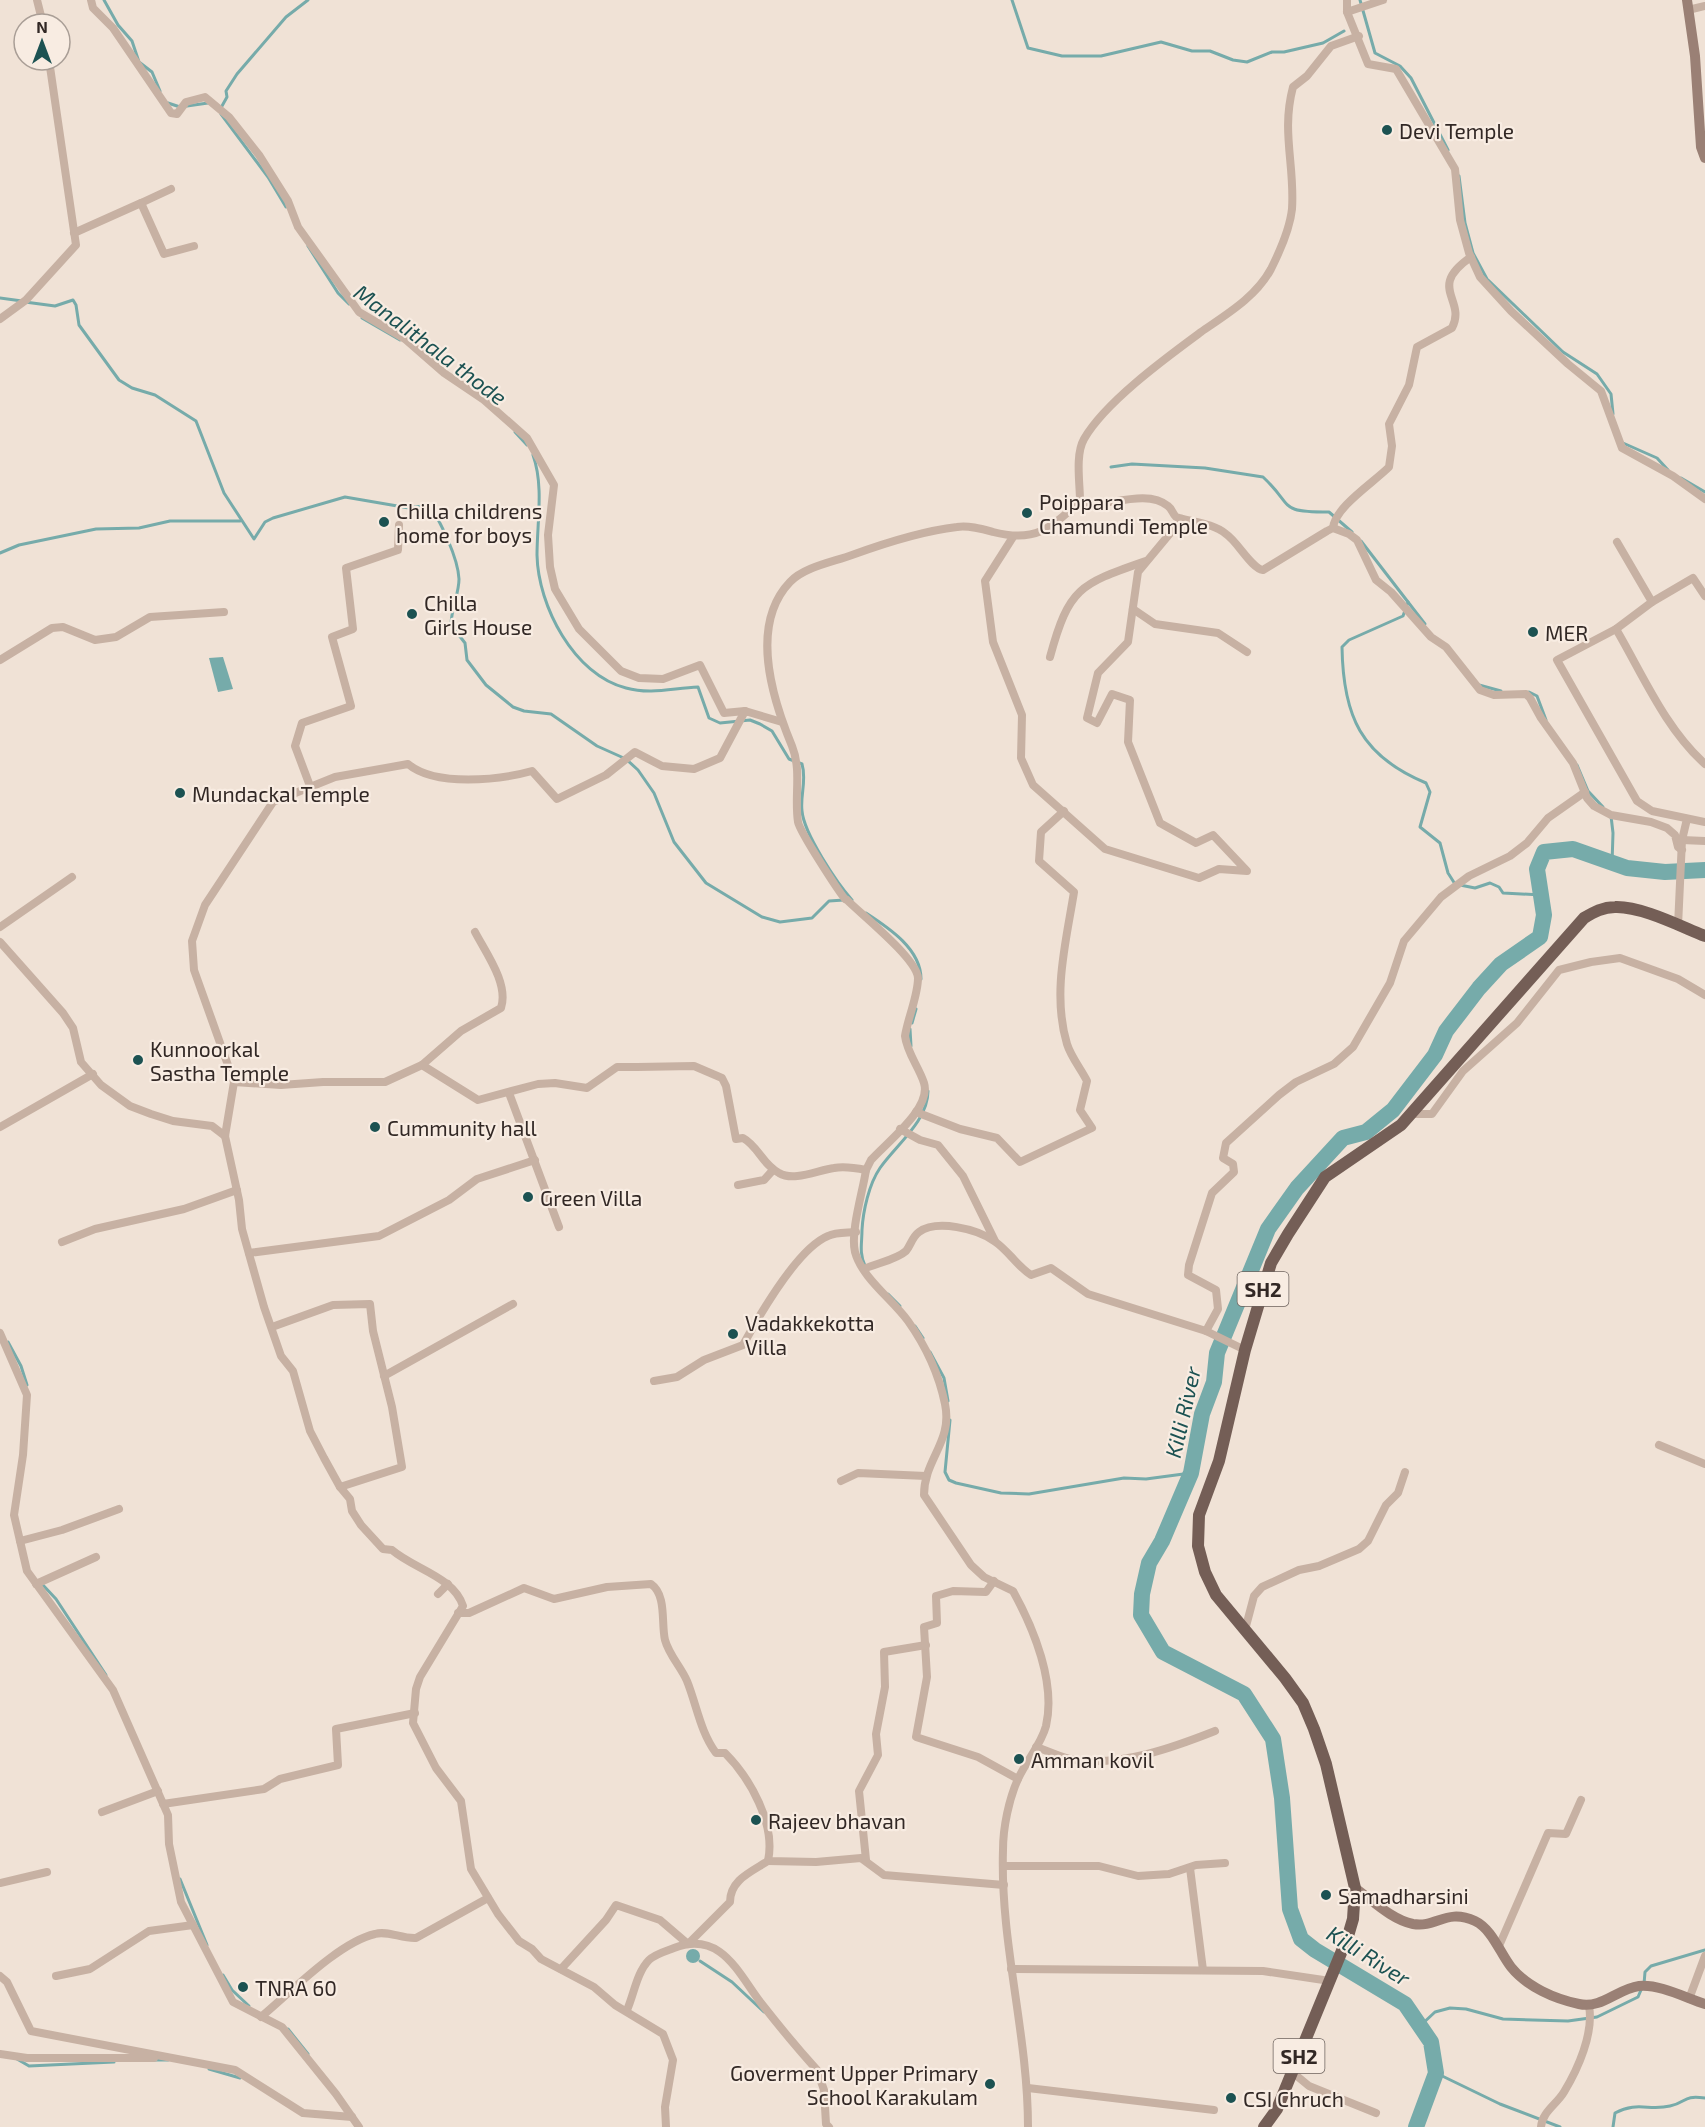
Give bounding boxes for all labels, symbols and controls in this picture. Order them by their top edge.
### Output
north arrow [12,12,72,72]
text: N [36,17,48,36]
place label: Devi Temple [1399,118,1514,143]
marker: Devi Temple [1380,123,1394,137]
water label: Manalithala thode [350,278,512,410]
place label: Poippara Chamundi Temple [1039,489,1208,538]
place label: Chilla childrens home for boys [396,498,542,547]
marker: Poippara Chamundi Temple [1020,506,1034,520]
marker: Chilla childrens home for boys [377,515,391,529]
place label: Chilla Girls House [424,590,532,639]
marker: Chilla Girls House [405,607,419,621]
place label: MER [1545,620,1588,645]
marker: MER [1526,625,1540,639]
place label: Mundackal Temple [192,781,370,806]
marker: Mundackal Temple [173,786,187,800]
place label: Kunnoorkal Sastha Temple [150,1036,289,1085]
marker: Kunnoorkal Sastha Temple [131,1053,145,1067]
place label: Cummunity hall [387,1115,537,1140]
marker: Cummunity hall [368,1120,382,1134]
place label: Green Villa [540,1185,642,1210]
marker: Green Villa [521,1190,535,1204]
road number: SH2 [1238,1272,1288,1306]
place label: Vadakkekotta Villa [745,1310,874,1359]
marker: Vadakkekotta Villa [726,1327,740,1341]
water label: Killi River [1159,1363,1205,1460]
place label: Amman kovil [1031,1747,1155,1772]
marker: Amman kovil [1012,1752,1026,1766]
place label: Rajeev bhavan [768,1808,906,1834]
marker: Rajeev bhavan [749,1813,763,1827]
place label: Samadharsini [1338,1883,1469,1908]
marker: Samadharsini [1319,1888,1333,1902]
water label: Killi River [1323,1919,1416,1991]
place label: TNRA 60 [255,1975,337,2000]
marker: TNRA 60 [236,1980,250,1994]
road number: SH2 [1274,2039,1324,2073]
place label: Goverment Upper Primary School Karakulam [730,2060,978,2109]
marker: Goverment Upper Primary School Karakulam [983,2077,997,2091]
place label: CSI Chruch [1243,2086,1344,2111]
marker: CSI Chruch [1224,2091,1238,2105]

